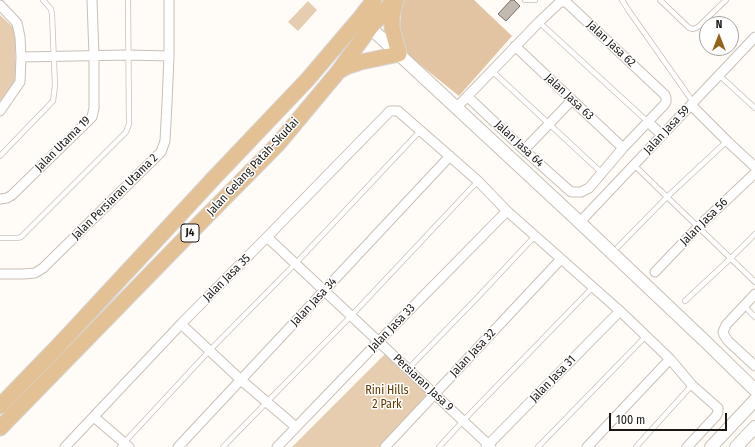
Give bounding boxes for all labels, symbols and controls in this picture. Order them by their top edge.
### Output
north arrow [699,16,739,56]
street label: Jalan Jasa 62 [584,18,638,70]
text: N [716,18,722,31]
street label: Jalan Jasa 63 [542,71,596,123]
street label: Jalan Jasa 59 [641,103,693,157]
street label: Jalan Utama 19 [32,113,94,175]
street label: Jalan Gelang Patah-Skudai [204,115,302,219]
street label: Jalan Jasa 64 [492,118,546,170]
street label: Jalan Persiaran Utama 2 [69,151,161,243]
street label: Jalan Jasa 56 [677,195,731,249]
road number: J4 [181,224,199,242]
street label: Jalan Jasa 35 [200,251,254,305]
street label: Jalan Jasa 34 [288,275,340,329]
street label: Jalan Jasa 33 [366,301,418,355]
street label: Jalan Jasa 32 [447,326,499,380]
street label: Persiaran Jasa 9 [390,351,456,415]
street label: Jalan Jasa 31 [527,352,579,406]
park label: Rini Hills 2 Park [365,384,409,412]
scale bar [611,405,729,431]
text: 100 m [616,413,645,427]

